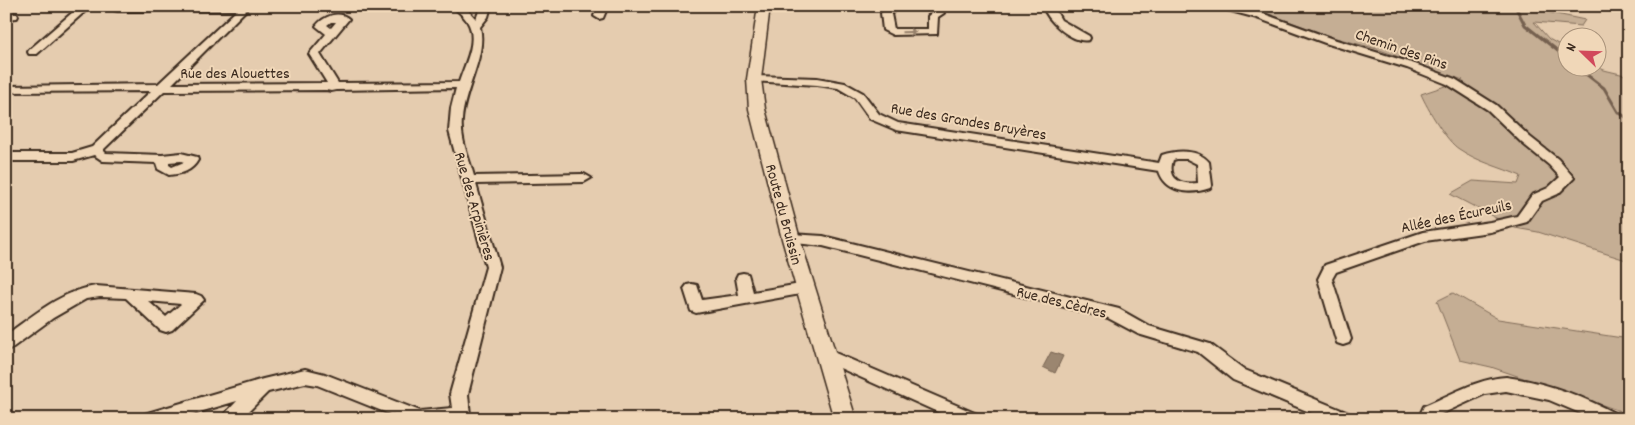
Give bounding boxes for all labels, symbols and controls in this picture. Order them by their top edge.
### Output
street label: Chemin des Pins [1352,24,1451,77]
one-way arrow [901,28,917,36]
north arrow [1558,28,1608,78]
text: N [1561,41,1582,55]
street label: Rue des Alouettes [180,63,290,86]
street label: Rue des Grandes Bruyères [889,97,1048,148]
street label: Rue des Arpinières [447,150,500,264]
street label: Route du Bruissin [758,162,807,268]
street label: Allée des Écureuils [1399,194,1514,240]
street label: Rue des Cèdres [1014,281,1109,326]

